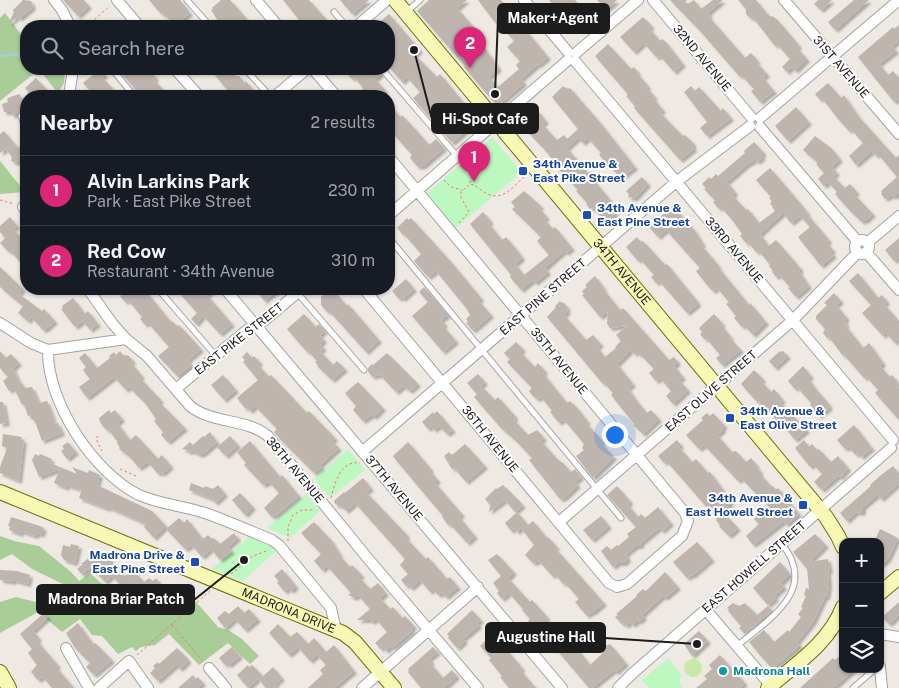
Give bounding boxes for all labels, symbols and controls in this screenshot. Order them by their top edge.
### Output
callout: Maker+Agent [498,4,609,33]
text: Maker+Agent [507,10,599,26]
search box [20,20,395,75]
street label: 32ND AVENUE [670,22,734,94]
pin: 2 [454,27,486,68]
street label: 31ST AVENUE [810,33,872,101]
icon: search [38,34,66,62]
text: Search here [78,37,185,59]
callout: Hi-Spot Cafe [432,104,538,133]
text: Nearby [40,110,113,135]
text: Hi-Spot Cafe [442,111,528,127]
text: 2 results [310,113,375,132]
pin: 1 [458,141,490,182]
place label: 34th Avenue & East Pike Street [533,157,625,185]
marker: 34th Avenue & East Pike Street [517,165,529,177]
text: Alvin Larkins Park [87,170,250,192]
text: 1 [53,181,59,200]
text: 230 m [328,181,375,200]
text: Park · East Pike Street [87,192,252,211]
place label: 34th Avenue & East Pine Street [597,201,690,229]
marker: 34th Avenue & East Pine Street [581,209,593,221]
street label: 33RD AVENUE [702,214,766,286]
street label: 34TH AVENUE [590,236,653,308]
text: Red Cow [87,240,166,262]
text: 2 [51,251,61,270]
text: 310 m [331,251,375,270]
street label: EAST PINE STREET [497,256,589,338]
text: Restaurant · 34th Avenue [87,262,275,281]
street label: EAST PIKE STREET [192,300,286,378]
street label: 35TH AVENUE [528,325,590,397]
street label: EAST OLIVE STREET [662,347,760,435]
street label: 36TH AVENUE [459,403,521,475]
place label: 34th Avenue & East Olive Street [740,404,837,432]
marker: 34th Avenue & East Olive Street [724,412,736,424]
your location [602,422,628,448]
street label: 38TH AVENUE [263,434,327,506]
street label: 37TH AVENUE [362,452,426,524]
place label: 34th Avenue & East Howell Street [686,491,793,519]
marker: 34th Avenue & East Howell Street [797,499,809,511]
street label: EAST HOWELL STREET [699,518,809,616]
map controls [839,538,884,673]
button: + [839,538,884,583]
place label: Madrona Drive & East Pine Street [90,548,185,576]
marker: Madrona Drive & East Pine Street [189,556,201,568]
button: − [839,583,884,628]
callout: Madrona Briar Patch [37,585,194,614]
street label: MADRONA DRIVE [240,585,338,636]
text: Madrona Briar Patch [48,591,184,607]
callout: Augustine Hall [486,623,605,652]
button: layers [839,628,884,673]
text: Augustine Hall [496,629,596,645]
place label: Madrona Hall [733,664,810,678]
marker: Madrona Hall [717,665,729,677]

